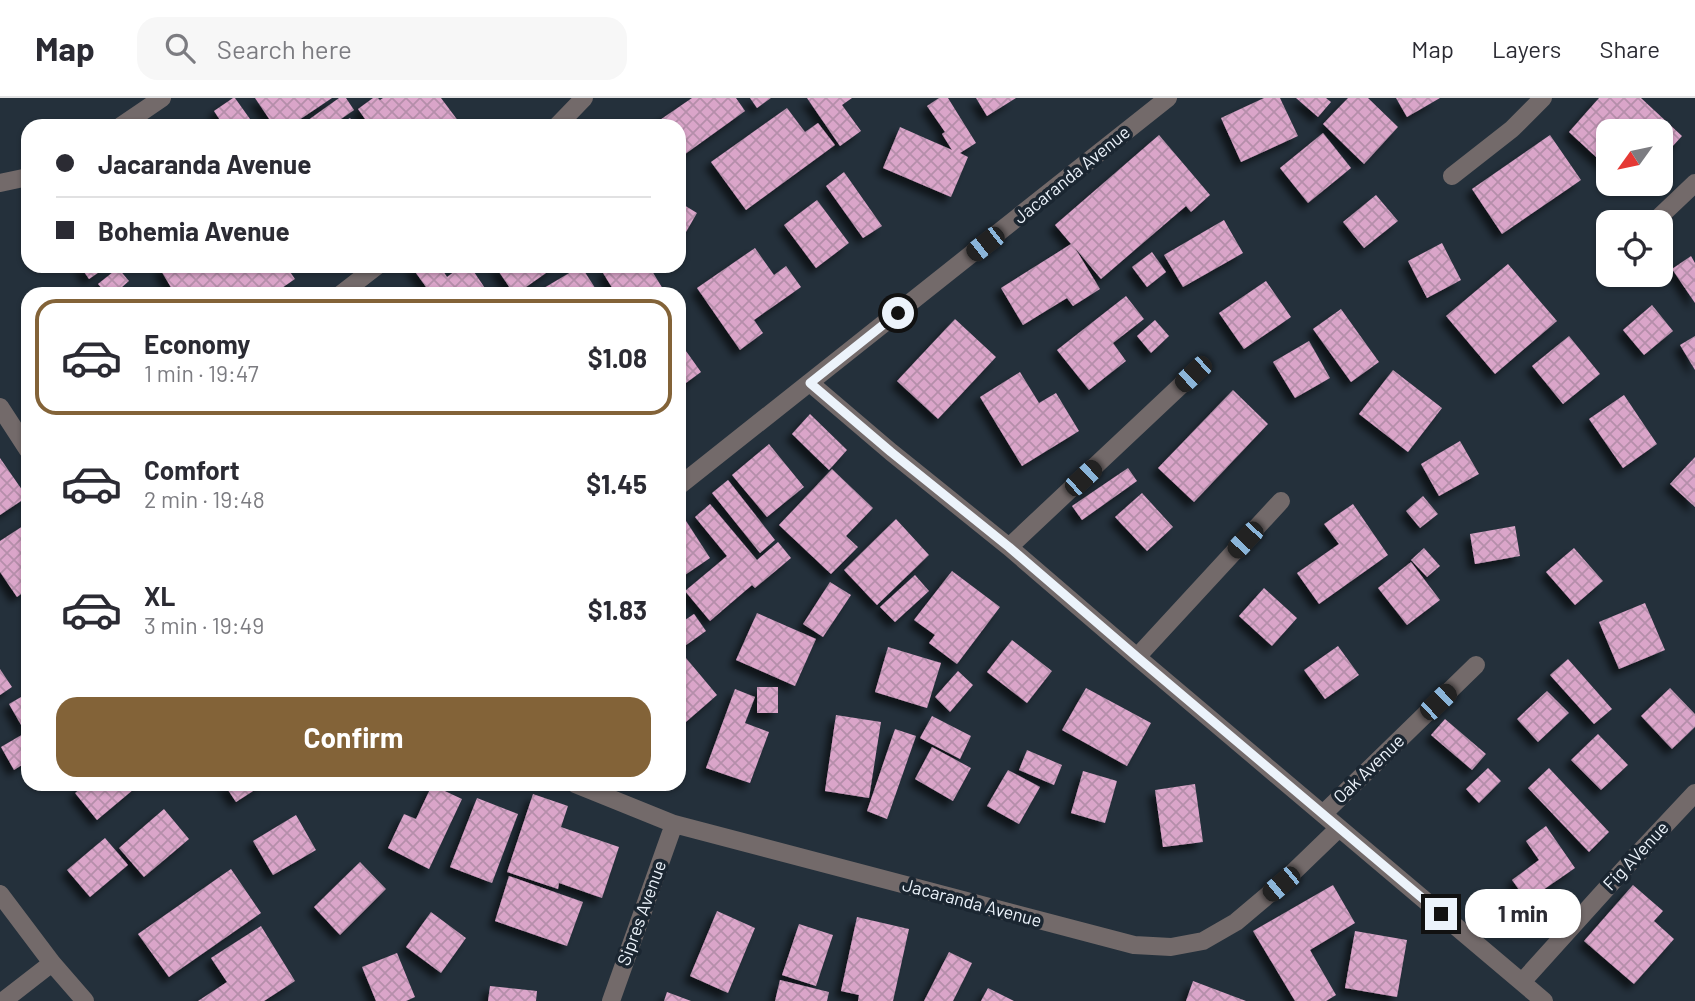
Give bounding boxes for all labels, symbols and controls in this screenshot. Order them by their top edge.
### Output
search box [137,17,627,80]
text: Map [35,28,95,68]
icon: search [161,29,199,67]
text: Search here [217,33,352,64]
text: Map [1411,34,1454,63]
text: Layers [1492,34,1561,63]
text: Share [1599,34,1660,63]
north arrow [1596,119,1673,196]
map controls [1596,119,1673,287]
street label: Jacaranda Avenue [1009,121,1134,228]
text: Jacaranda Avenue [98,148,311,179]
button: locate [1596,210,1673,287]
text: Bohemia Avenue [98,215,290,246]
car [962,223,1009,265]
route start [882,297,914,329]
icon: car [60,326,123,389]
text: Economy [144,328,250,359]
text: $1.08 [588,342,647,373]
car [1171,352,1216,396]
text: 1 min · 19:47 [144,359,259,387]
icon: car [60,452,123,515]
text: Comfort [144,454,240,485]
car [1061,456,1106,500]
text: $1.45 [586,468,647,499]
text: 2 min · 19:48 [144,485,265,513]
car [1223,517,1268,563]
icon: car [60,578,123,641]
text: XL [144,580,175,611]
text: $1.83 [588,594,647,625]
text: 3 min · 19:49 [144,611,264,639]
car [1416,680,1461,724]
button: Confirm [56,697,651,777]
street label: Oak Avenue [1328,729,1408,807]
street label: Fig AVenue [1598,816,1673,894]
street label: Sipres Avenue [612,857,670,968]
car [1259,862,1304,906]
street label: Jacaranda Avenue [900,873,1044,931]
callout: 1 min [1466,890,1581,938]
route end [1425,898,1457,930]
text: 1 min [1498,899,1548,927]

